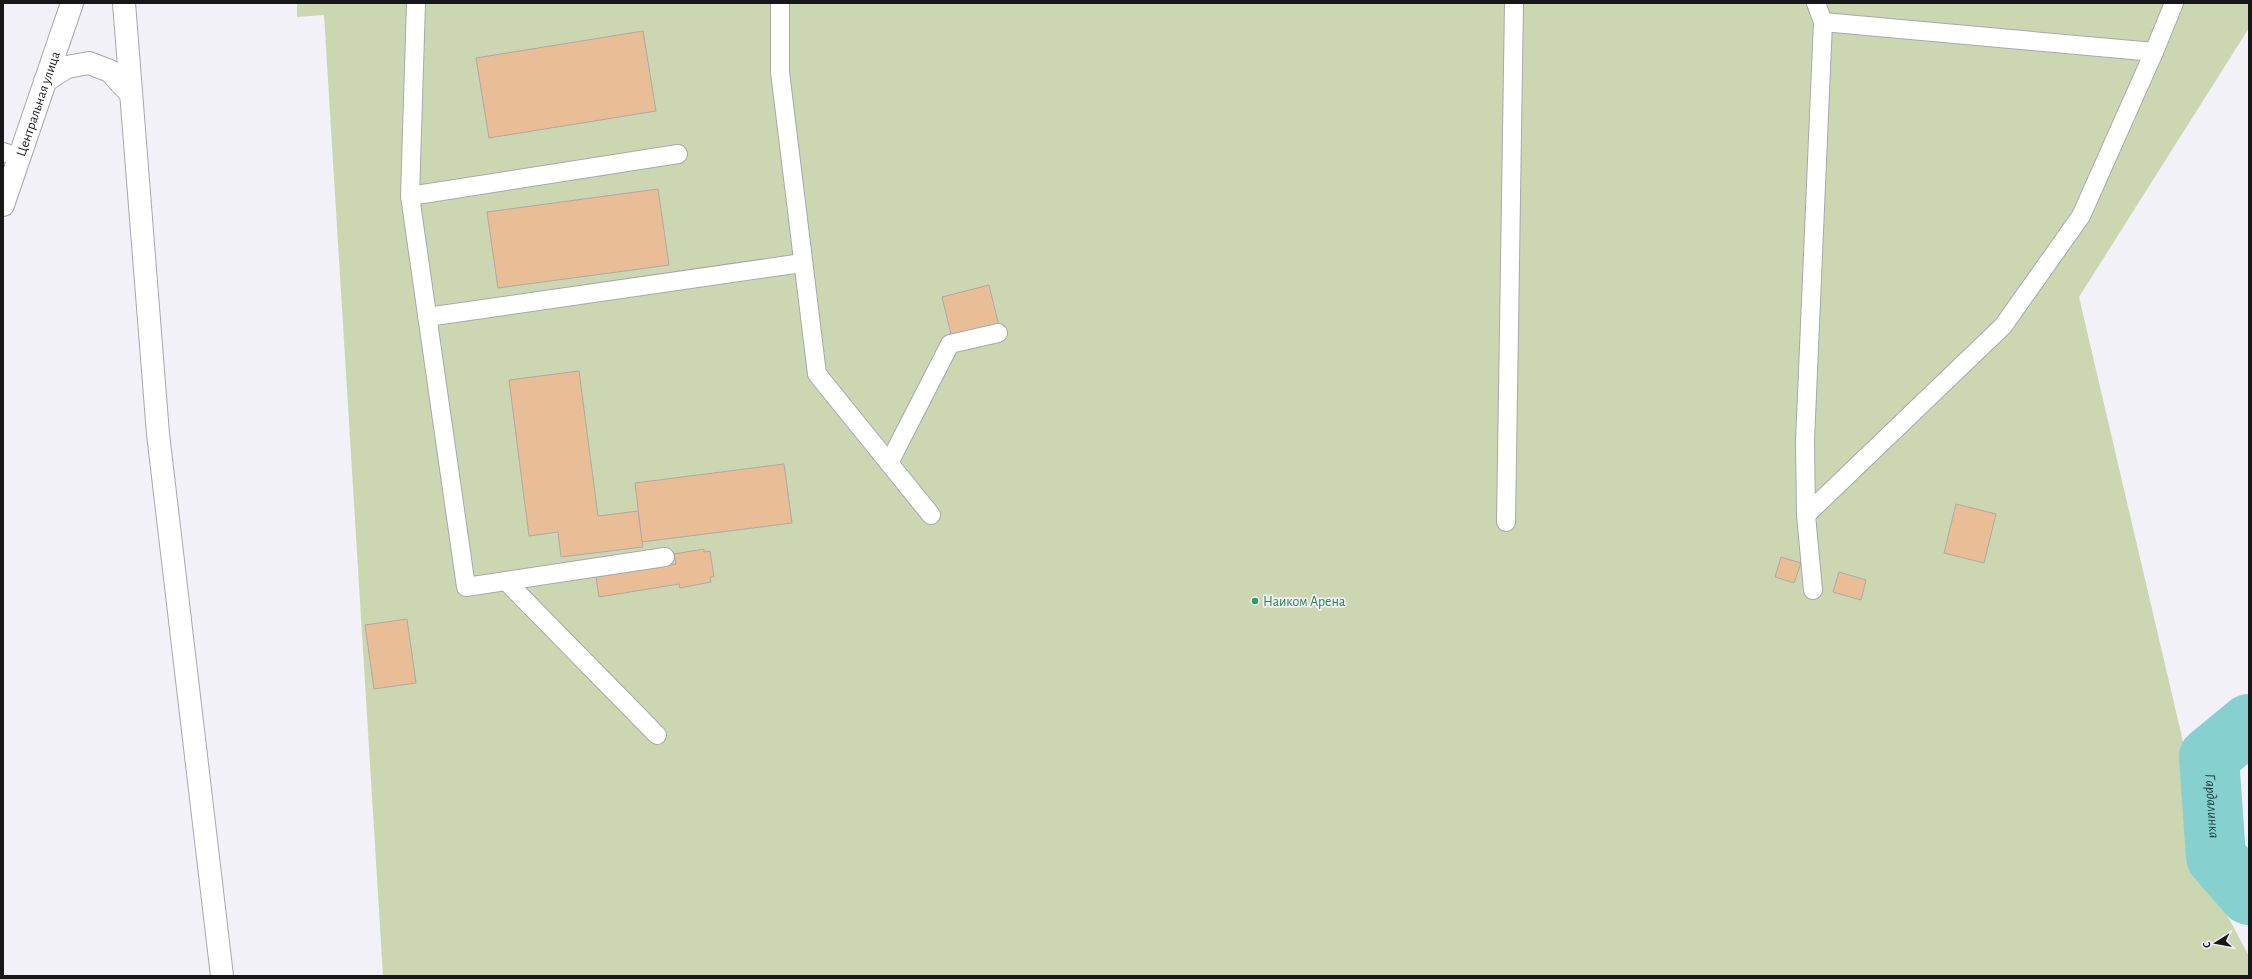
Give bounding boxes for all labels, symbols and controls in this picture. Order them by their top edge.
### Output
street label: Центральная улица [14,49,63,159]
place label: Наиком Арена [1263,595,1346,609]
marker: Наиком Арена [1250,596,1260,606]
water label: Гардалинка [2202,773,2222,839]
north arrow [2196,923,2236,963]
text: С [2201,941,2213,949]

